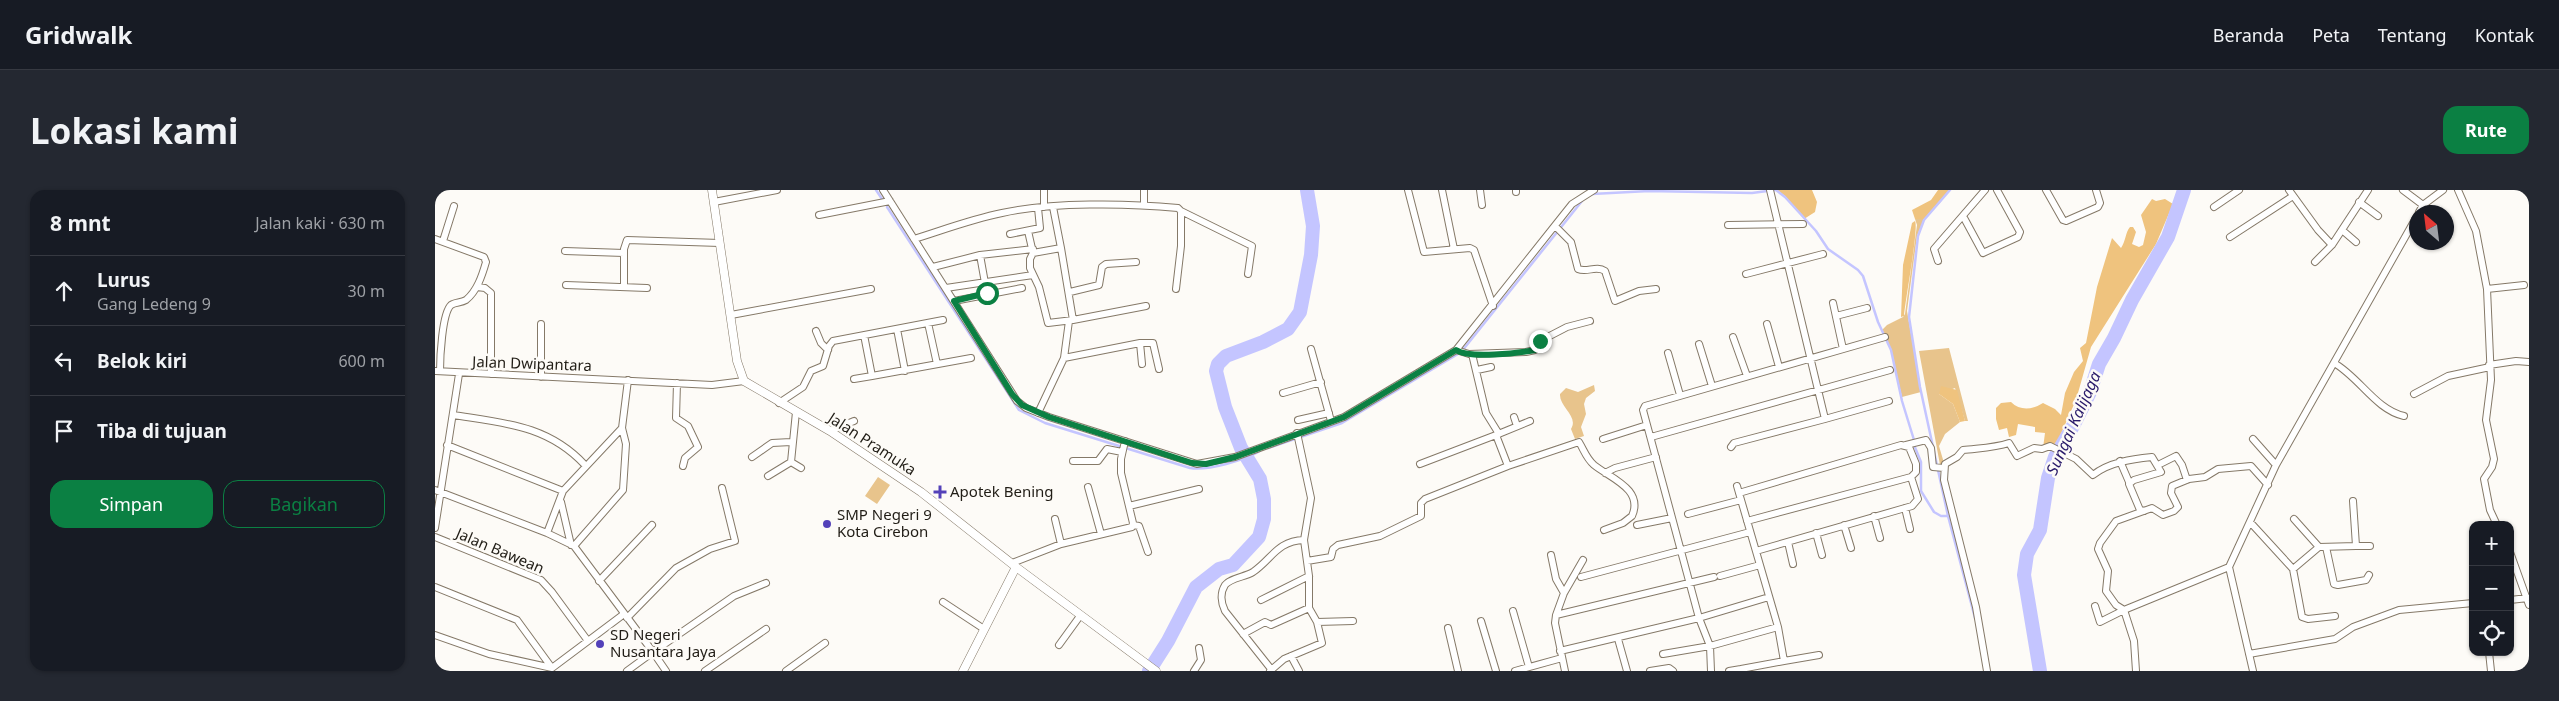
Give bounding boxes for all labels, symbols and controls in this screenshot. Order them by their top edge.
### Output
text: Gridwalk [25,18,132,51]
text: Beranda [2213,23,2284,47]
text: Peta [2312,23,2350,47]
text: Tentang [2378,23,2447,47]
text: Kontak [2475,23,2534,47]
button: Rute [2443,106,2529,154]
text: Lokasi kami [30,107,239,154]
north arrow [2409,205,2454,250]
text: 8 mnt [50,209,111,237]
text: Jalan kaki · 630 m [255,212,385,234]
text: Lurus [97,267,150,293]
icon: ahead [50,277,78,305]
text: 30 m [348,280,385,302]
route start [976,282,999,305]
text: Gang Ledeng 9 [97,293,211,315]
route end [1529,330,1552,353]
icon: left [50,347,78,375]
text: Belok kiri [97,348,187,374]
text: 600 m [338,350,385,372]
street label: Jalan Dwipantara [470,351,592,375]
water label: Sungai Kalijaga [2040,368,2106,478]
street label: Jalan Pramuka [823,406,920,479]
icon: arrive [50,417,78,445]
text: Tiba di tujuan [97,418,227,444]
button: Simpan [50,480,213,528]
button: Bagikan [223,480,385,528]
place label: Apotek Bening [950,481,1054,501]
marker: Apotek Bening [934,486,946,498]
place label: SMP Negeri 9 Kota Cirebon [837,504,932,541]
marker: SMP Negeri 9 Kota Cirebon [821,518,833,530]
map controls [2469,521,2514,656]
button: + [2469,521,2514,566]
street label: Jalan Bawean [451,522,548,578]
button: − [2469,566,2514,611]
button: locate [2469,611,2514,656]
place label: SD Negeri Nusantara Jaya [610,624,716,661]
marker: SD Negeri Nusantara Jaya [594,638,606,650]

